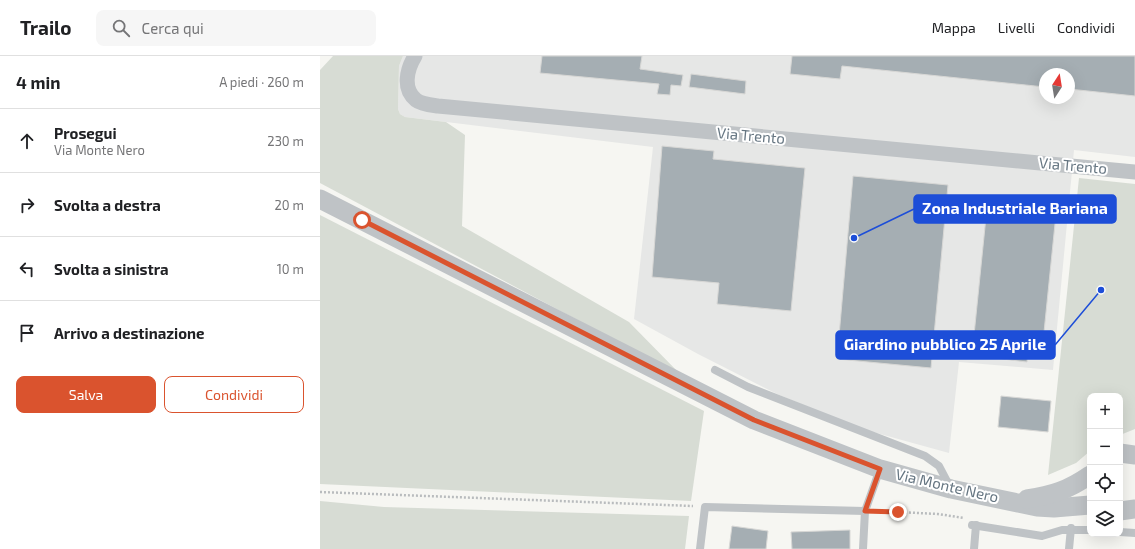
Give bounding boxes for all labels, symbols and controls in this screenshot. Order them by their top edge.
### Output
search box [96,10,376,46]
text: Trailo [20,16,72,39]
icon: search [110,17,132,39]
text: Cerca qui [142,19,204,37]
text: Mappa [932,19,976,36]
text: Livelli [998,19,1035,36]
text: Condividi [1057,19,1115,36]
north arrow [1039,68,1075,104]
text: 4 min [16,72,60,92]
text: A piedi · 260 m [219,74,304,90]
street label: Via Trento [716,123,786,147]
text: Prosegui [54,124,117,142]
icon: ahead [16,130,38,152]
text: 230 m [267,133,304,149]
text: Via Monte Nero [54,142,145,158]
street label: Via Trento [1038,153,1108,177]
icon: right [16,194,38,216]
callout: Zona Industriale Bariana [914,195,1116,223]
text: Svolta a destra [54,196,161,214]
text: 20 m [275,197,304,213]
text: Zona Industriale Bariana [922,198,1108,217]
route start [353,211,371,229]
icon: left [16,258,38,280]
text: Svolta a sinistra [54,260,169,278]
text: 10 m [277,261,304,277]
icon: arrive [16,322,38,344]
text: Arrivo a destinazione [54,324,205,342]
callout: Giardino pubblico 25 Aprile [836,331,1055,359]
text: Giardino pubblico 25 Aprile [844,334,1046,353]
button: Salva [16,376,156,413]
button: Condividi [164,376,304,413]
map controls [1087,393,1123,537]
button: + [1087,393,1123,429]
button: − [1087,429,1123,465]
street label: Via Monte Nero [894,464,1000,506]
button: locate [1087,465,1123,501]
button: layers [1087,501,1123,537]
route end [889,503,907,521]

